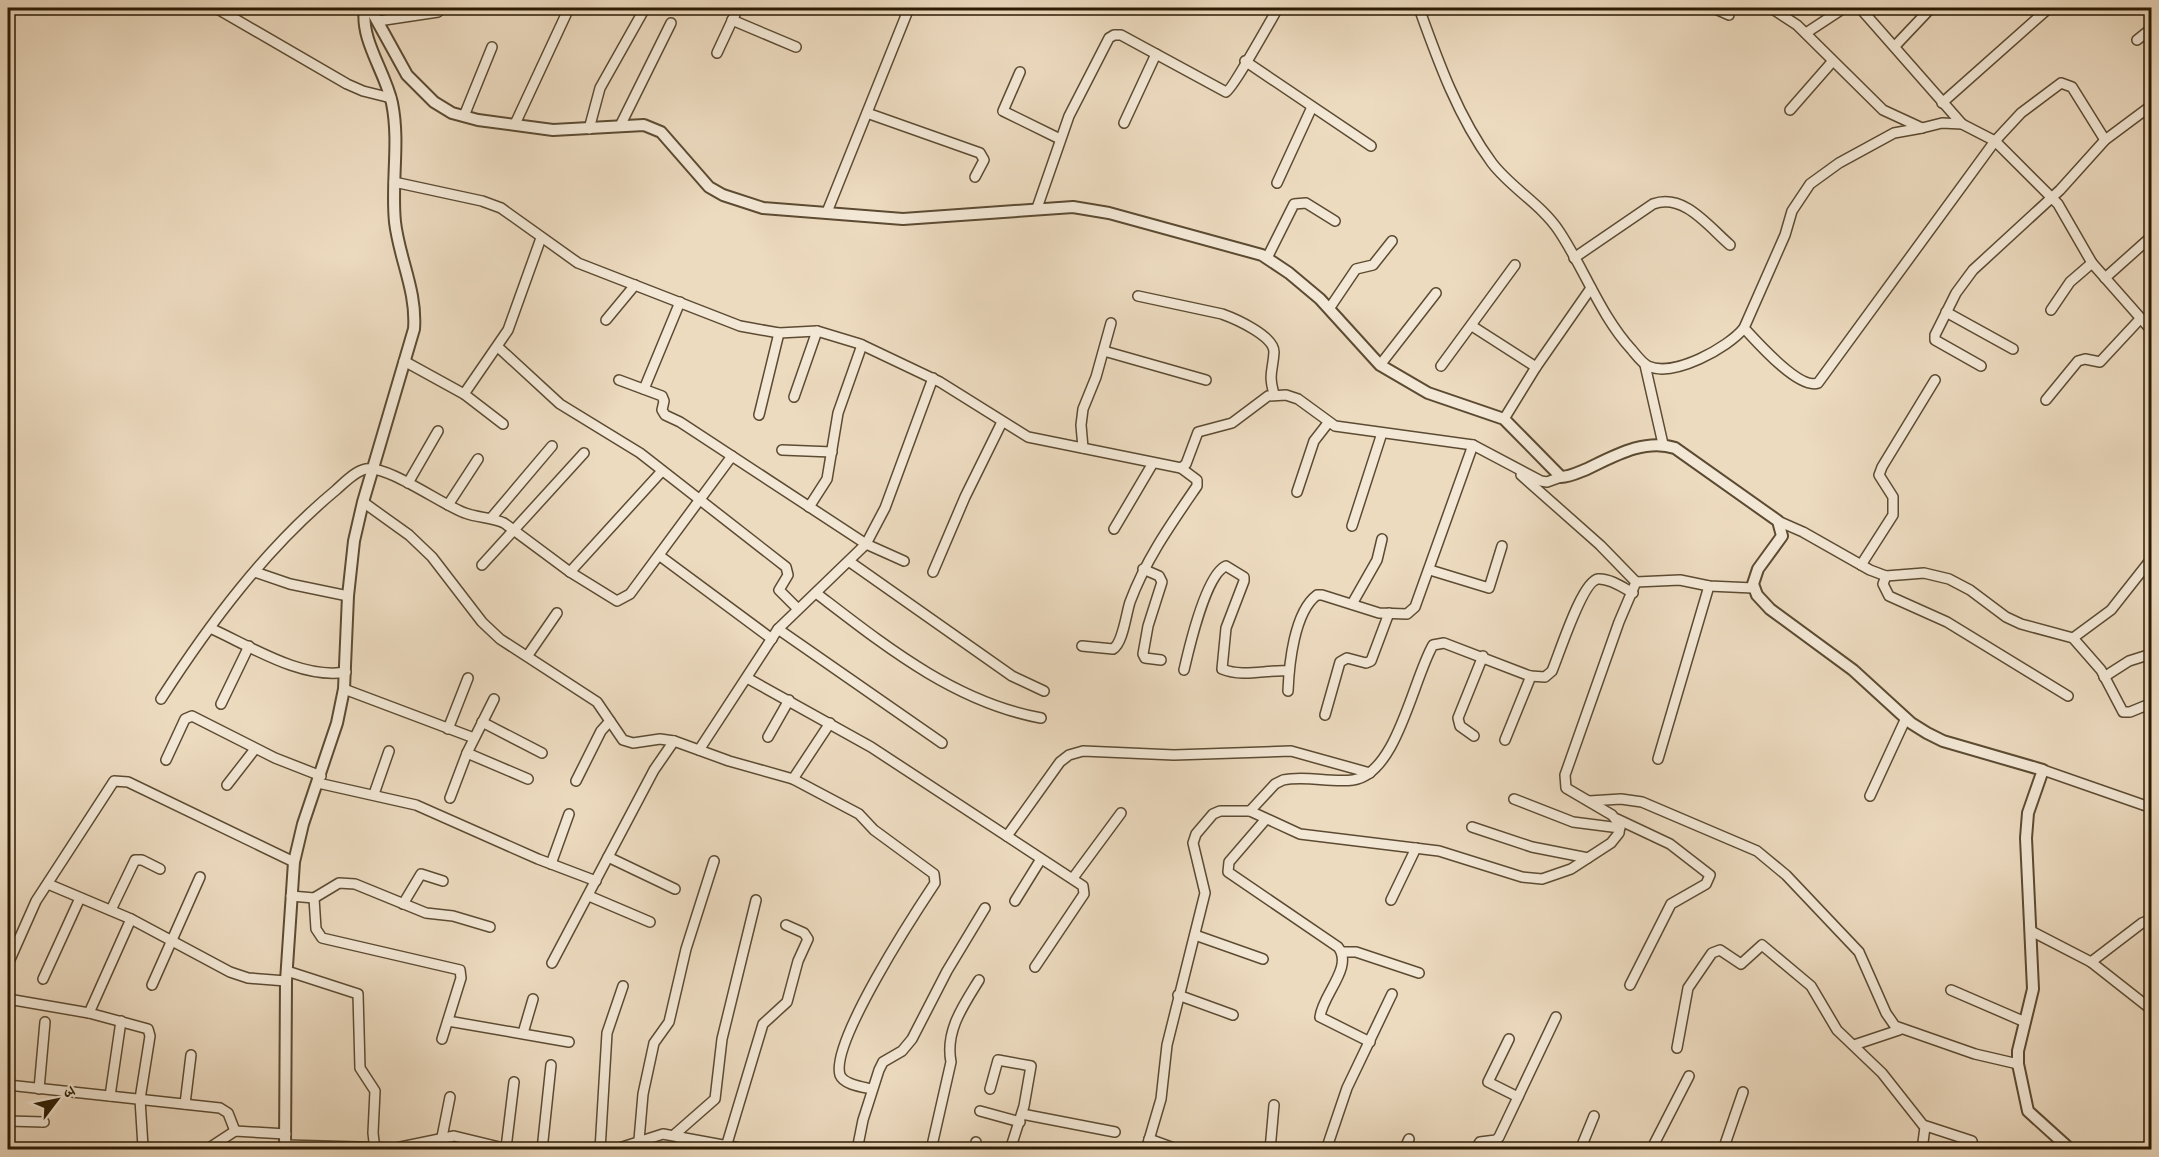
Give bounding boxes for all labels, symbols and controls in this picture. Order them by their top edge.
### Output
north arrow [27,1070,87,1130]
text: उ [57,1082,81,1103]

